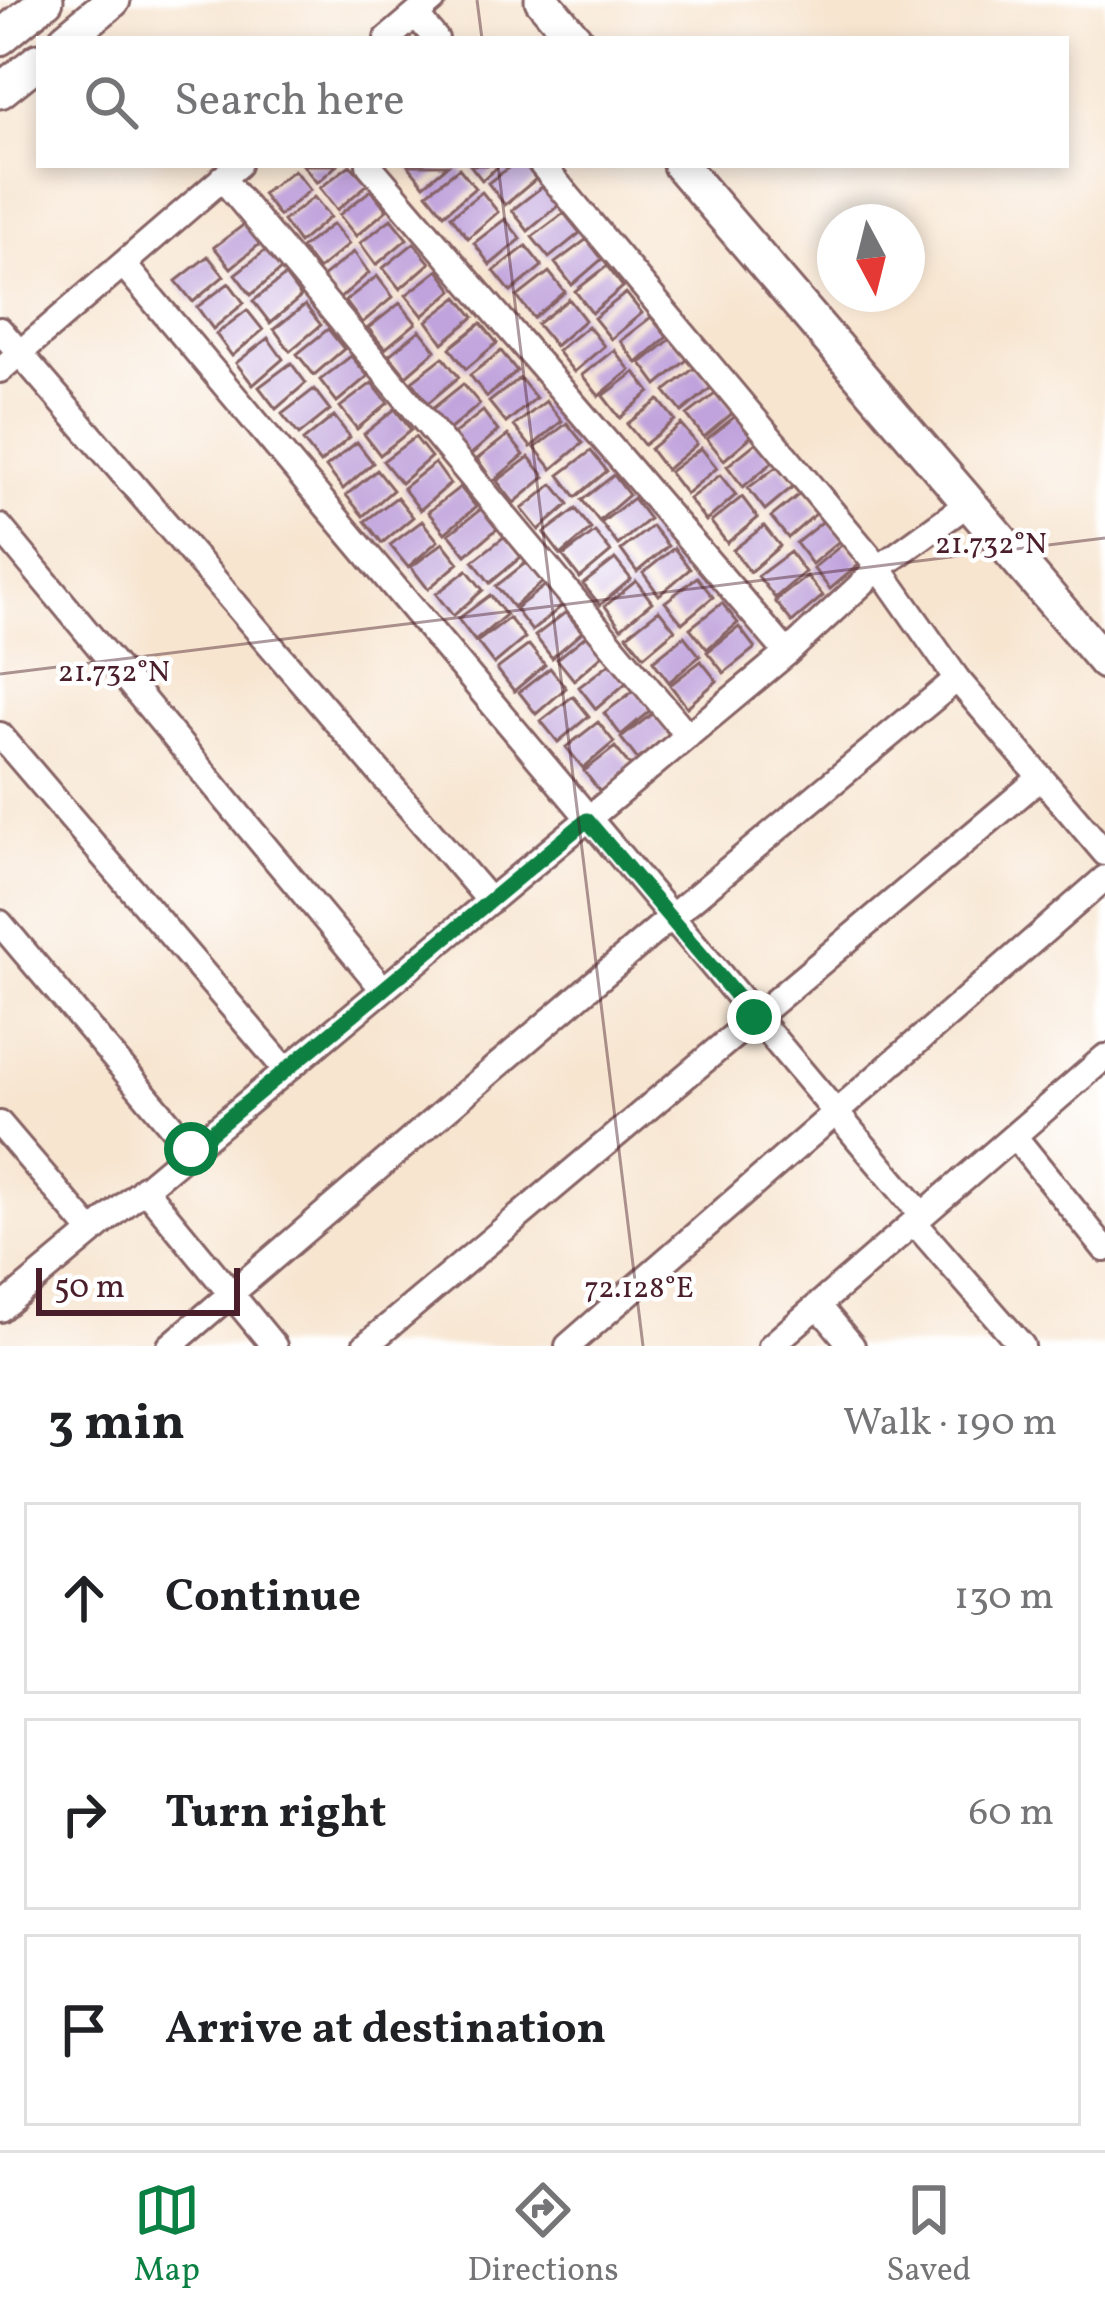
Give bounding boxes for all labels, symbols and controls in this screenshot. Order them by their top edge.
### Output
search box [36,36,1069,168]
icon: search [78,69,144,135]
text: Search here [174,71,405,134]
north arrow [817,204,925,312]
text: 21.732°N [935,524,1047,566]
text: 21.732°N [58,652,170,694]
route end [727,990,781,1044]
route start [164,1122,218,1176]
scale bar [36,1262,240,1315]
text: 50 m [54,1266,125,1312]
text: 72.128°E [584,1268,694,1310]
text: 3 min [48,1389,185,1460]
text: Walk · 190 m [843,1397,1057,1451]
icon: ahead [51,1565,117,1631]
text: Continue [165,1567,361,1630]
text: 130 m [954,1571,1054,1625]
icon: right [51,1781,117,1847]
text: Turn right [165,1783,386,1846]
text: 60 m [969,1787,1054,1841]
icon: arrive [51,1997,117,2063]
text: Arrive at destination [165,1999,606,2062]
tab: Map [134,2177,200,2295]
tab: Directions [467,2177,619,2295]
tab: Saved [886,2177,971,2295]

